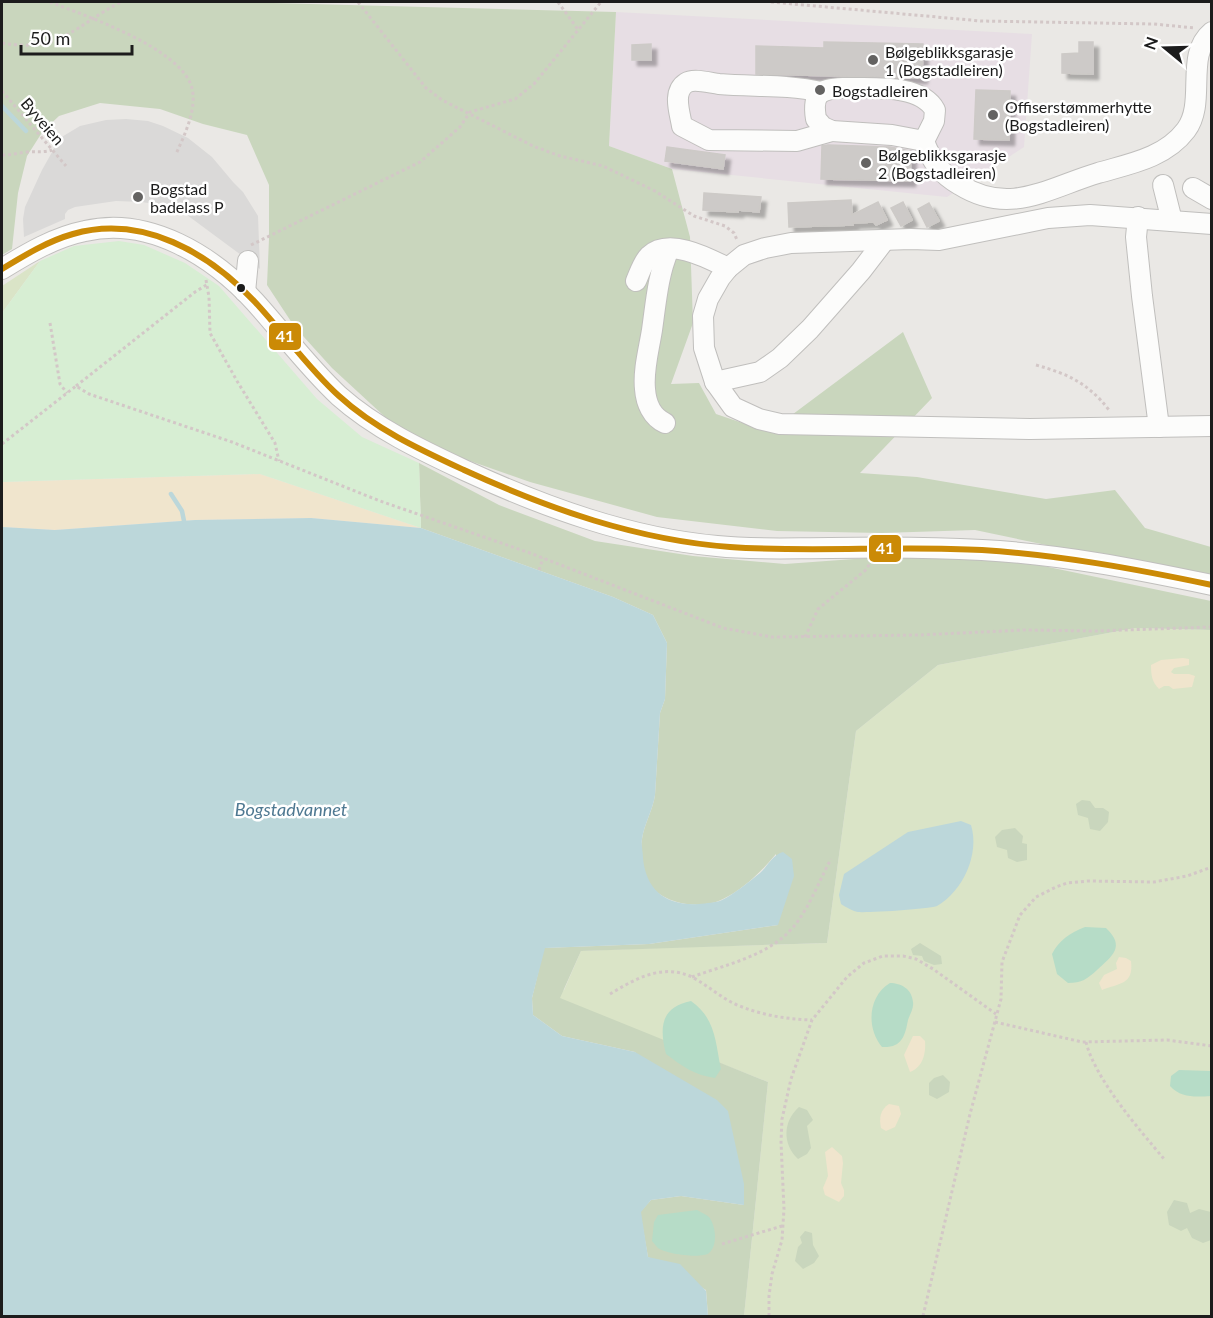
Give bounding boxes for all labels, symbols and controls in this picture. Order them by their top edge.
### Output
scale bar [21,18,132,56]
north arrow [1135,18,1195,78]
text: 50 m [30,27,70,49]
text: N [1139,34,1161,52]
place label: Bølgeblikksgarasje 1 (Bogstadleiren) [885,42,1014,79]
marker: Bølgeblikksgarasje 1 (Bogstadleiren) [866,53,880,67]
place label: Bogstadleiren [832,81,928,100]
marker: Bogstadleiren [813,83,827,97]
street label: Byveien [17,94,69,148]
place label: Offiserstømmerhytte (Bogstadleiren) [1005,97,1152,134]
marker: Offiserstømmerhytte (Bogstadleiren) [986,108,1000,122]
place label: Bølgeblikksgarasje 2 (Bogstadleiren) [878,145,1007,182]
marker: Bølgeblikksgarasje 2 (Bogstadleiren) [859,156,873,170]
place label: Bogstad badelass P [150,179,224,216]
marker: Bogstad badelass P [131,190,145,204]
unlabelled marker [235,282,247,294]
line badge: 41 [268,322,302,351]
text: 41 [276,326,294,345]
line badge: 41 [868,534,902,563]
text: 41 [876,538,894,557]
water label: Bogstadvannet [235,798,348,820]

